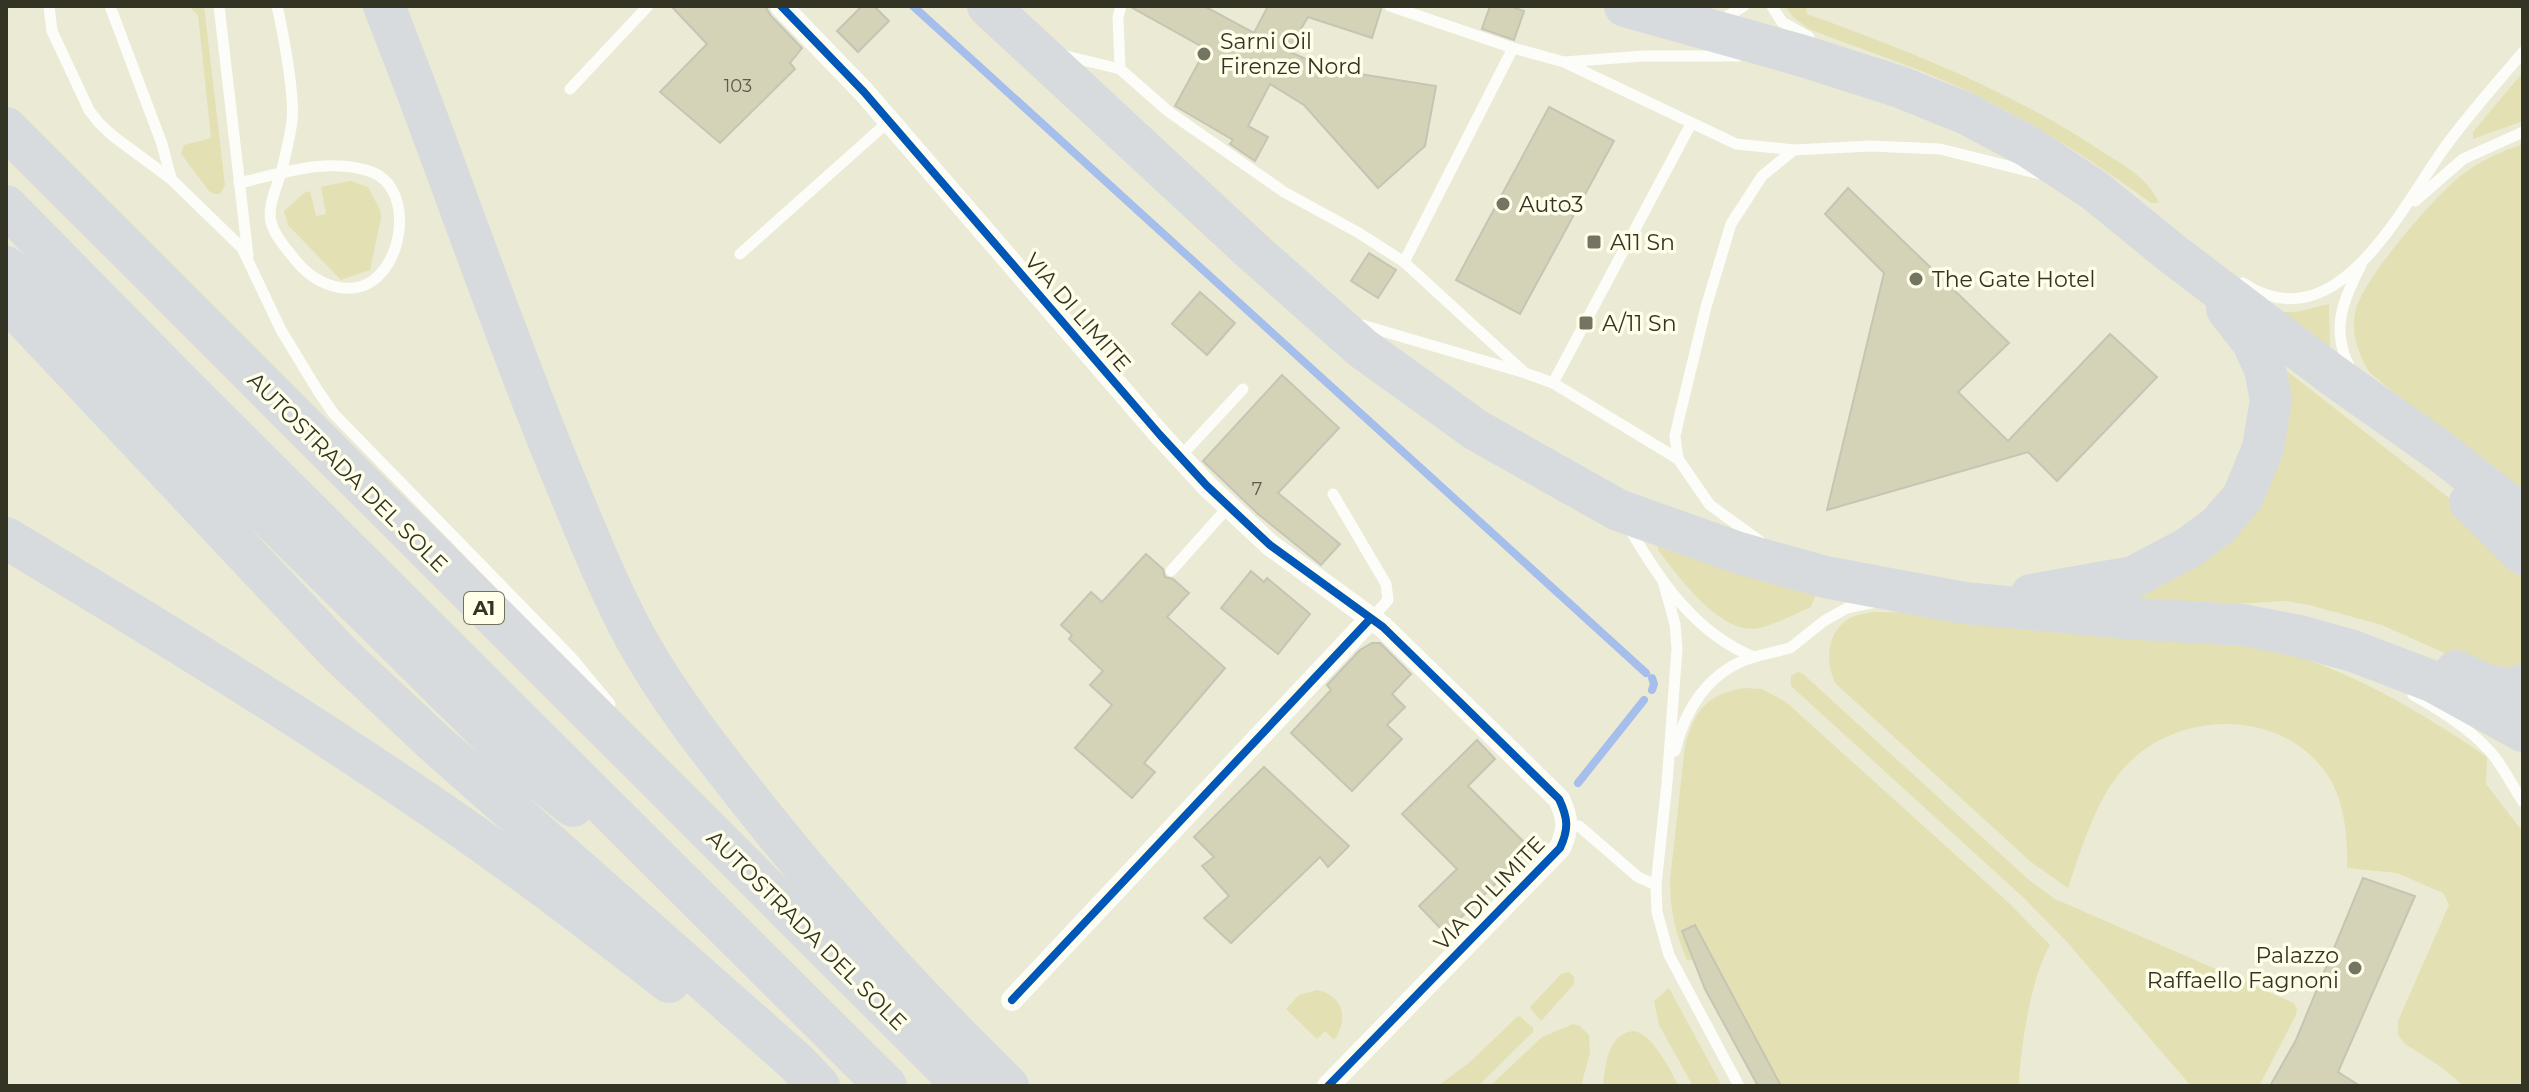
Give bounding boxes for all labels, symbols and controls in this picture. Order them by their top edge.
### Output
place label: Sarni Oil Firenze Nord [1220,28,1362,80]
marker: Sarni Oil Firenze Nord [1195,45,1213,63]
house number: 103 [724,75,752,97]
place label: Auto3 [1519,191,1584,218]
marker: Auto3 [1494,195,1512,213]
place label: A11 Sn [1610,229,1675,256]
marker: A11 Sn [1585,233,1603,251]
street label: VIA DI LIMITE [1019,247,1136,377]
place label: The Gate Hotel [1932,266,2096,293]
marker: The Gate Hotel [1907,270,1925,288]
place label: A/11 Sn [1602,310,1677,337]
marker: A/11 Sn [1577,314,1595,332]
street label: AUTOSTRADA DEL SOLE [242,367,453,578]
house number: 7 [1252,478,1262,500]
road number: A1 [464,592,504,624]
street label: AUTOSTRADA DEL SOLE [701,825,912,1036]
street label: VIA DI LIMITE [1428,831,1551,956]
place label: Palazzo Raffaello Fagnoni [2147,942,2339,994]
marker: Palazzo Raffaello Fagnoni [2346,959,2364,977]

